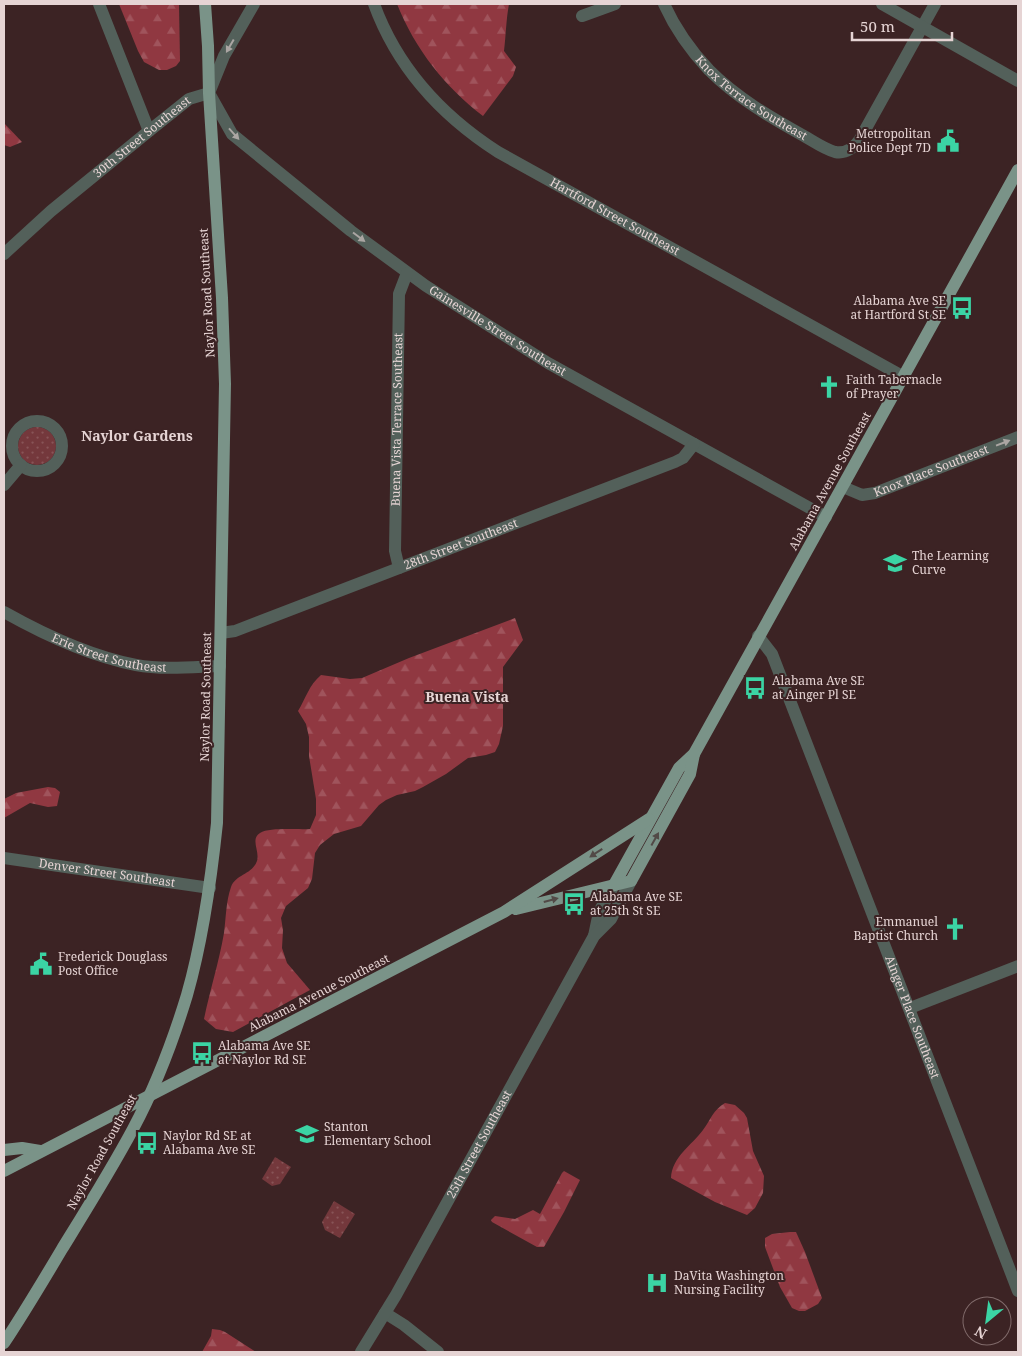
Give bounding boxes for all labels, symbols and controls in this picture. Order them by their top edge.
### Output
scale bar [852,10,952,42]
text: 50 m [860,16,895,36]
one-way arrow [226,39,234,54]
street label: Knox Terrace Southeast [692,52,811,144]
street label: 30th Street Southeast [89,92,194,181]
place label: Metropolitan Police Dept 7D [849,125,931,156]
one-way arrow [229,127,240,140]
public building icon: Metropolitan Police Dept 7D [935,128,961,154]
street label: Hartford Street Southeast [547,173,683,259]
street label: Naylor Road Southeast [195,228,218,358]
one-way arrow [352,232,365,243]
street label: Gainesville Street Southeast [426,281,570,380]
place label: Alabama Ave SE at Hartford St SE [850,292,946,323]
bus stop icon: Alabama Ave SE at Hartford St SE [949,295,975,321]
street label: Buena Vista Terrace Southeast [387,333,406,506]
place label: Faith Tabernacle of Prayer [846,371,942,402]
church icon: Faith Tabernacle of Prayer [816,374,842,400]
street label: Alabama Avenue Southeast [784,408,875,553]
district label: Naylor Gardens [81,426,193,445]
one-way arrow [996,439,1011,447]
street label: Knox Place Southeast [871,440,991,501]
street label: 28th Street Southeast [401,514,520,573]
place label: The Learning Curve [912,547,989,578]
school or university icon: The Learning Curve [882,550,908,576]
street label: Erie Street Southeast [49,629,167,676]
street label: Naylor Road Southeast [196,632,215,762]
place label: Alabama Ave SE at Ainger Pl SE [772,672,865,703]
bus stop icon: Alabama Ave SE at Ainger Pl SE [742,675,768,701]
district label: Buena Vista [425,687,509,706]
one-way arrow [651,831,659,846]
one-way arrow [589,849,602,858]
street label: Denver Street Southeast [38,854,176,891]
place label: Alabama Ave SE at 25th St SE [590,888,683,919]
bus stop icon: Alabama Ave SE at 25th St SE [561,891,587,917]
one-way arrow [544,895,559,903]
place label: Emmanuel Baptist Church [853,913,938,944]
church icon: Emmanuel Baptist Church [942,916,968,942]
place label: Frederick Douglass Post Office [58,948,168,979]
street label: Alabama Avenue Southeast [245,950,392,1036]
public building icon: Frederick Douglass Post Office [28,951,54,977]
street label: Ainger Place Southeast [881,953,944,1081]
place label: Alabama Ave SE at Naylor Rd SE [218,1037,311,1068]
bus stop icon: Alabama Ave SE at Naylor Rd SE [189,1040,215,1066]
street label: 25th Street Southeast [442,1087,515,1201]
street label: Naylor Road Southeast [63,1091,140,1213]
place label: Stanton Elementary School [324,1118,432,1149]
school or university icon: Stanton Elementary School [294,1121,320,1147]
place label: Naylor Rd SE at Alabama Ave SE [163,1127,256,1158]
bus stop icon: Naylor Rd SE at Alabama Ave SE [134,1130,160,1156]
place label: DaVita Washington Nursing Facility [674,1267,784,1298]
hospital icon: DaVita Washington Nursing Facility [644,1270,670,1296]
north arrow [962,1296,1012,1346]
text: N [971,1322,990,1344]

